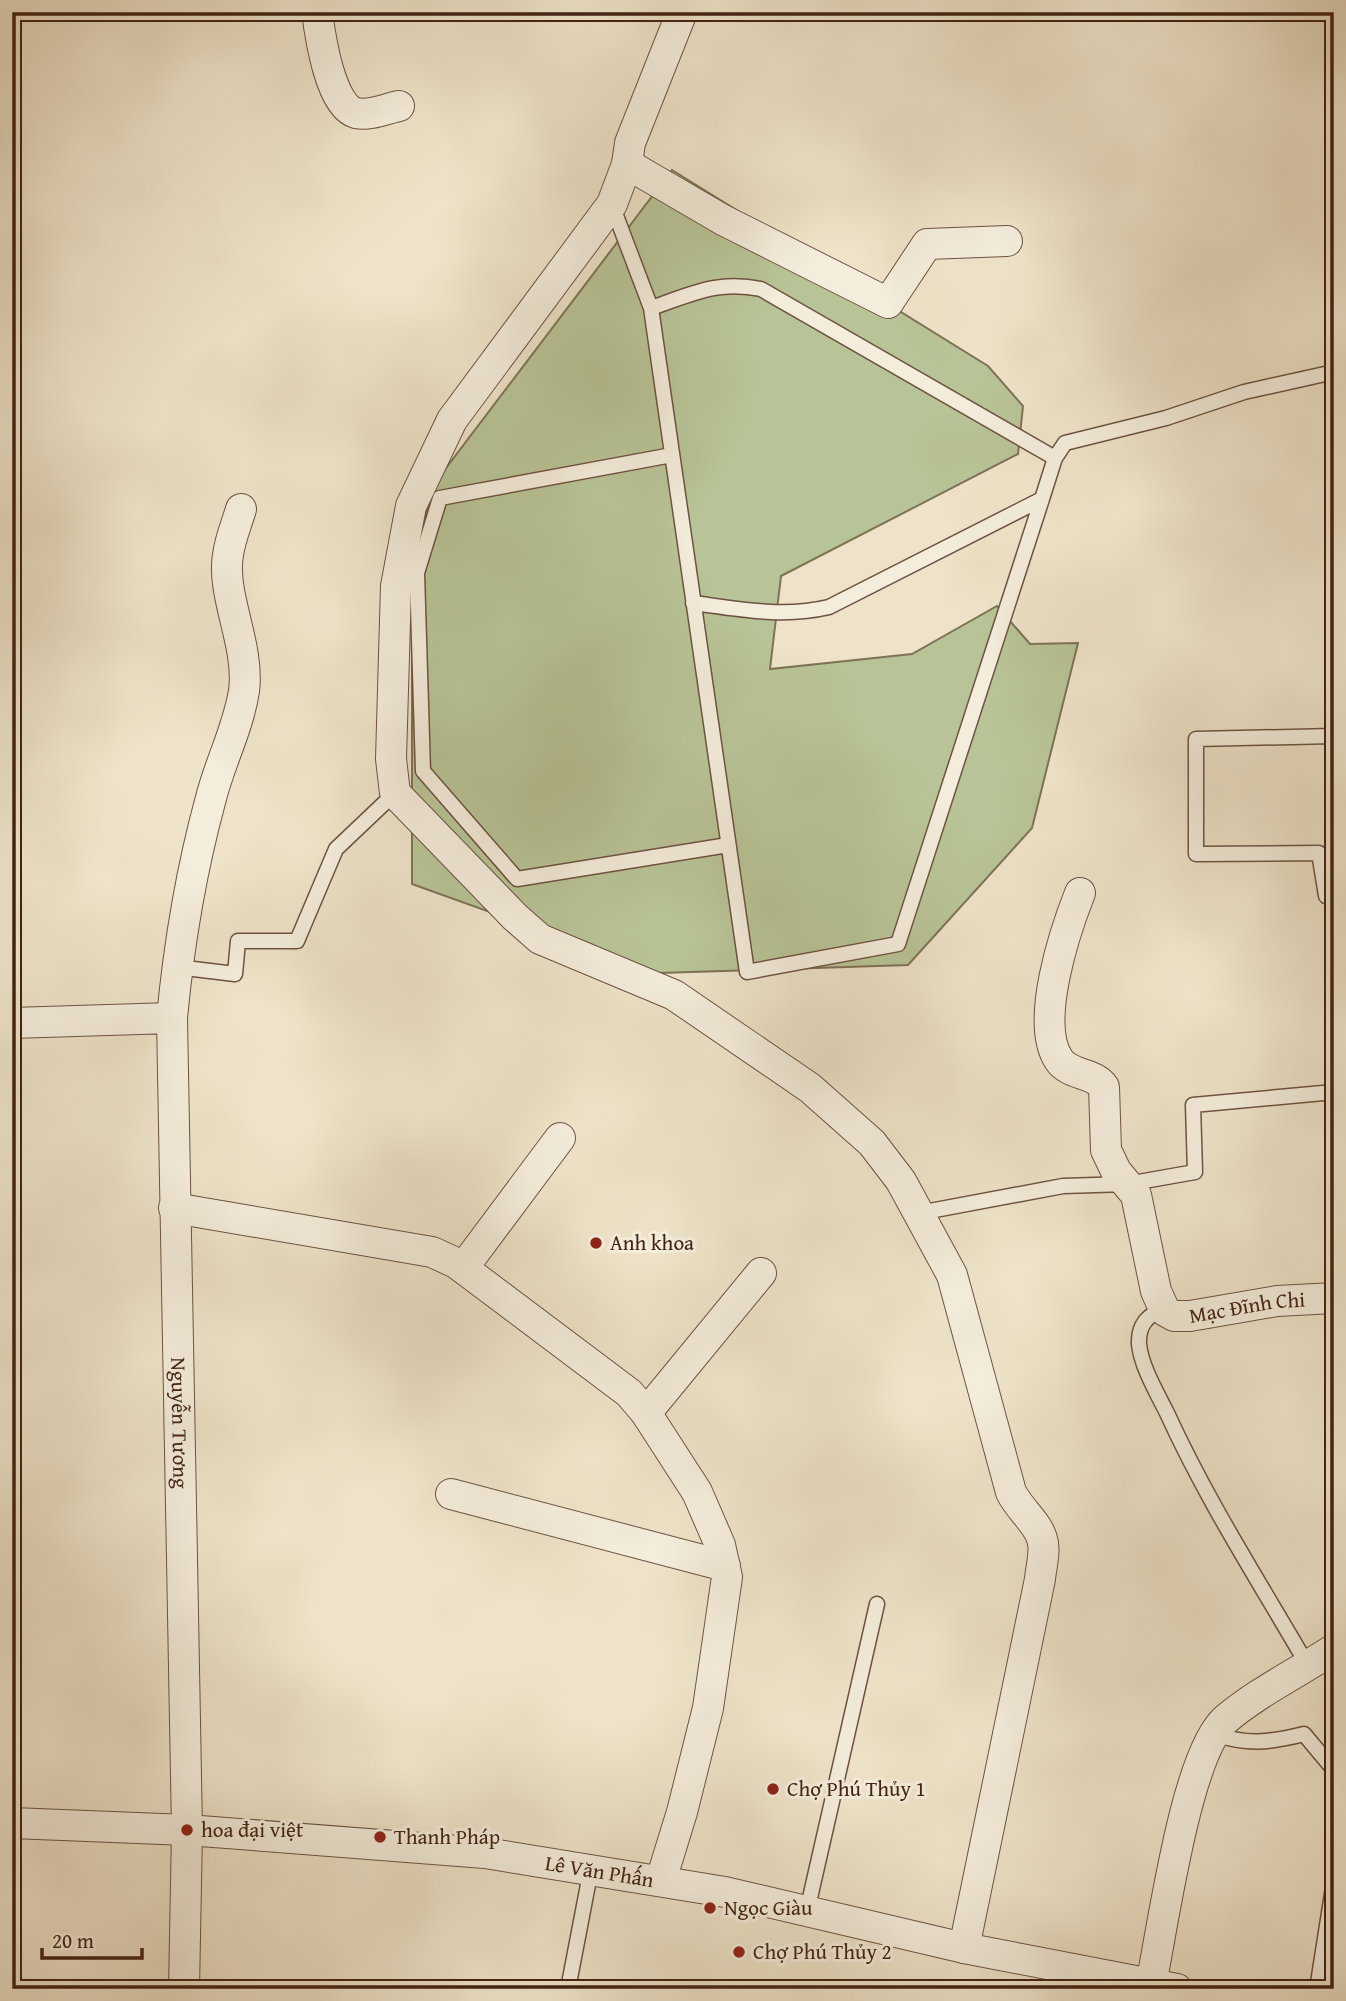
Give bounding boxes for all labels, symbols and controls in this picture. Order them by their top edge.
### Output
place label: Anh khoa [610,1227,694,1258]
marker: Anh khoa [588,1235,604,1251]
street label: Mạc Đĩnh Chi [1187,1284,1306,1331]
street label: Nguyễn Tương [163,1357,197,1489]
place label: Chợ Phú Thủy 1 [787,1773,926,1804]
marker: Chợ Phú Thủy 1 [765,1781,781,1797]
place label: hoa đại việt [201,1814,304,1845]
place label: Thanh Pháp [394,1821,500,1852]
marker: hoa đại việt [179,1822,195,1838]
marker: Thanh Pháp [372,1829,388,1845]
street label: Lê Văn Phấn [543,1847,656,1895]
place label: Ngọc Giàu [724,1892,813,1923]
marker: Ngọc Giàu [702,1900,718,1916]
scale bar [42,1917,142,1961]
text: 20 m [52,1925,94,1956]
place label: Chợ Phú Thủy 2 [753,1936,892,1967]
marker: Chợ Phú Thủy 2 [731,1944,747,1960]

